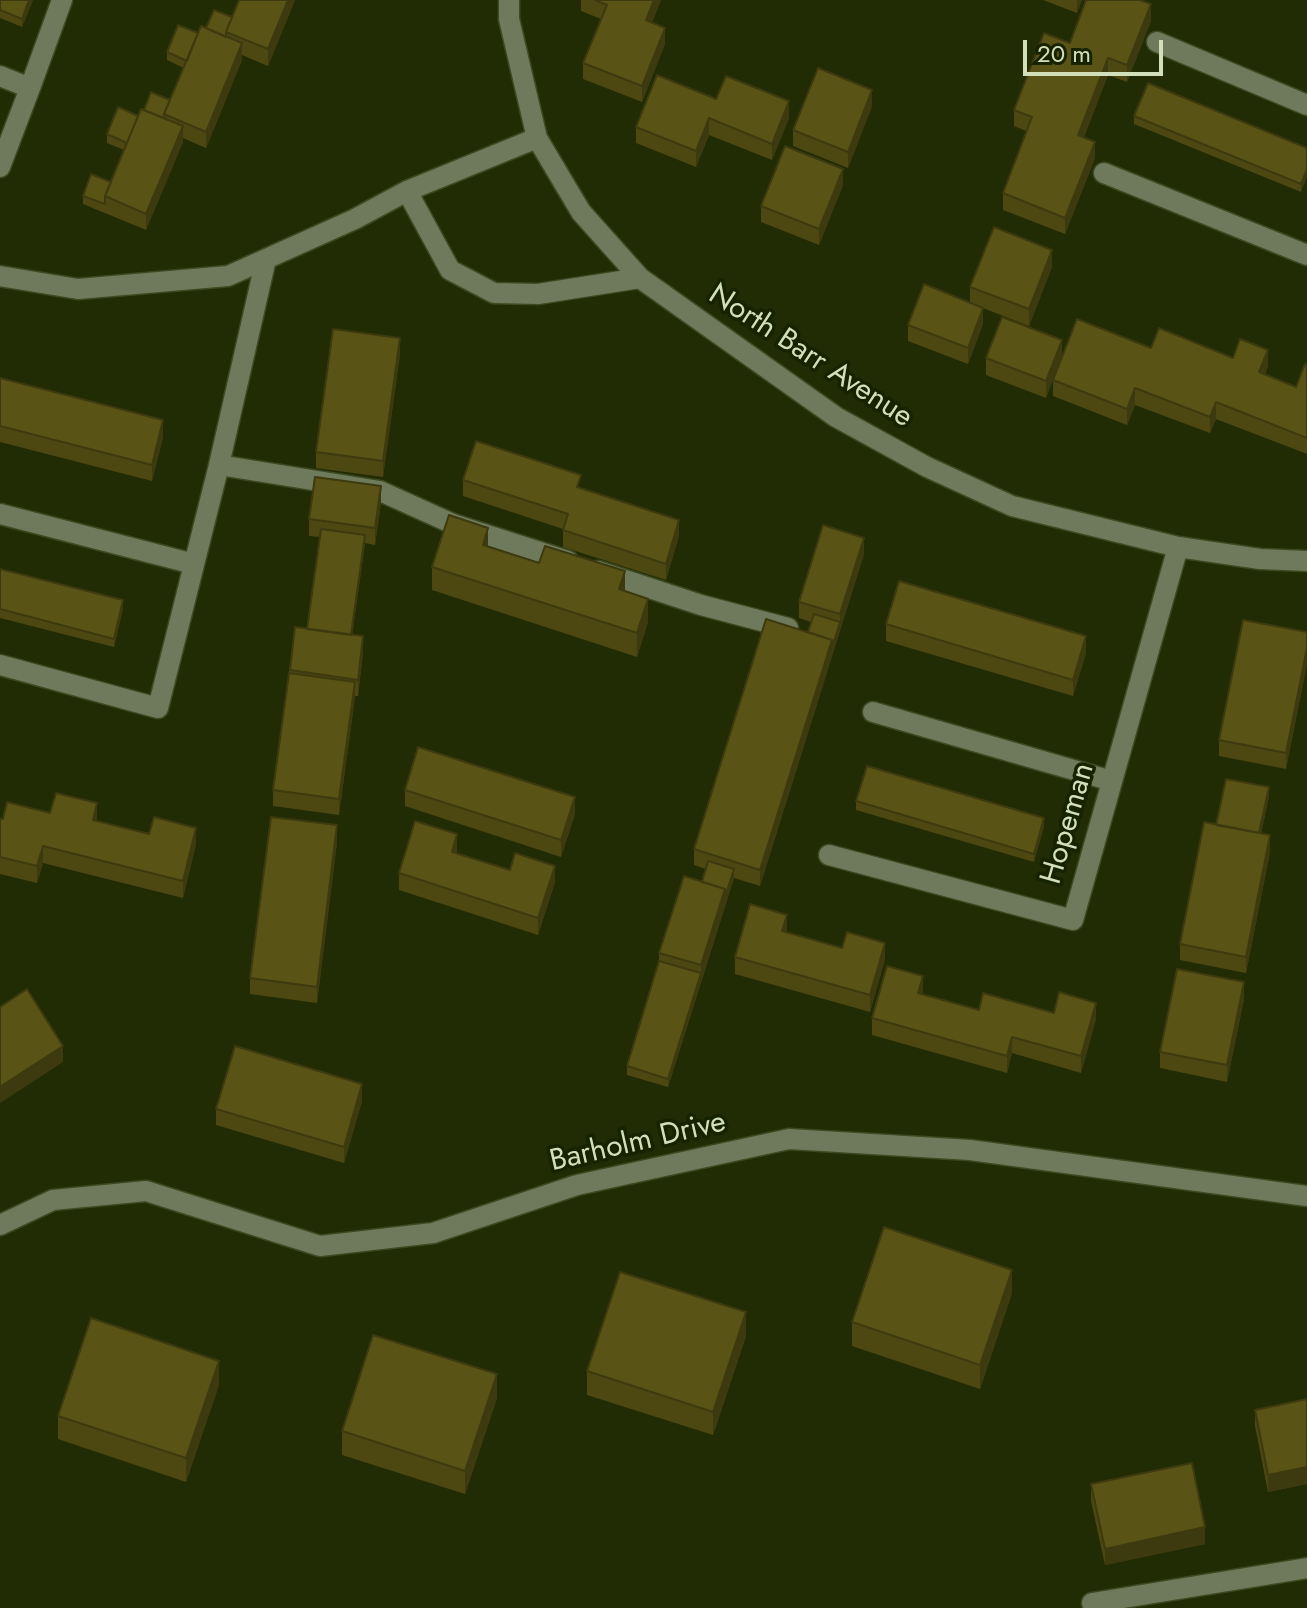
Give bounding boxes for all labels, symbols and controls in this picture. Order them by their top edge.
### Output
scale bar [1027,24,1167,74]
text: 20 m [1037,36,1091,71]
street label: North Barr Avenue [701,278,919,436]
street label: Hopeman [1035,759,1103,889]
street label: Barholm Drive [546,1105,730,1181]

